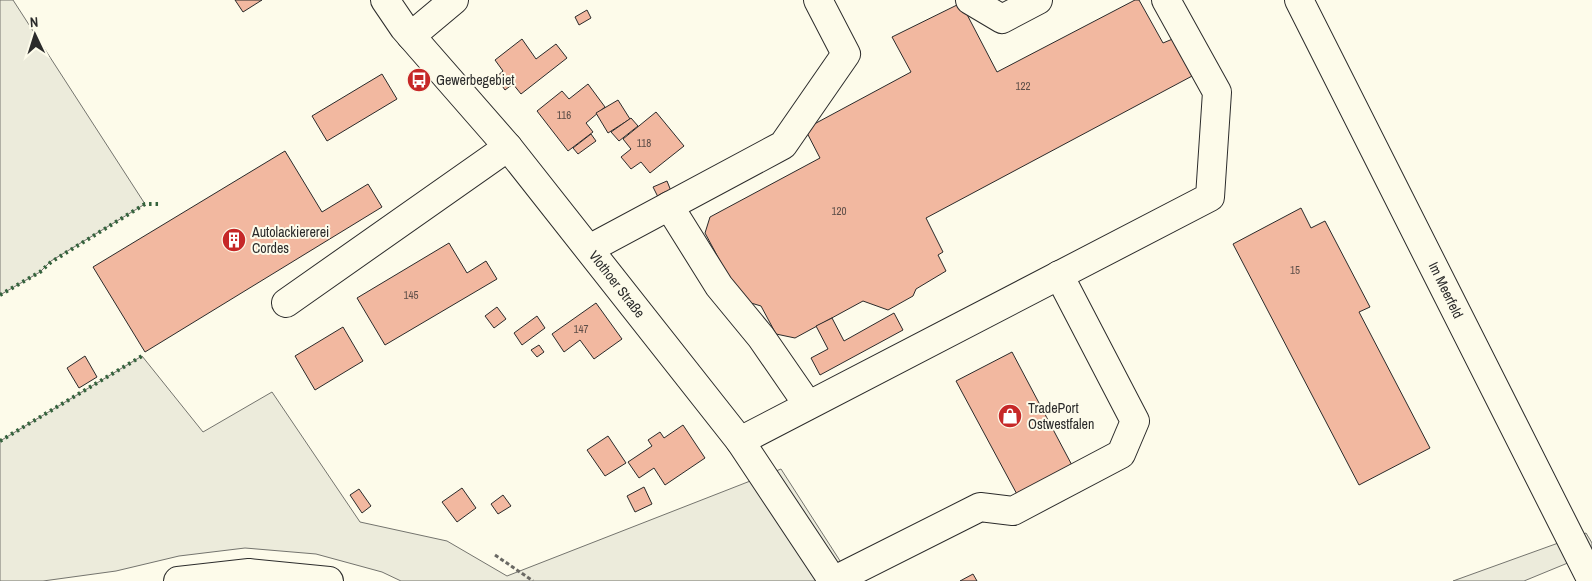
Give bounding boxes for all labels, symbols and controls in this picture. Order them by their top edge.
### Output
north arrow [10,10,60,60]
text: N [29,13,39,31]
bus stop icon: Gewerbegebiet [406,67,432,93]
place label: Gewerbegebiet [436,71,515,89]
house number: 122 [1015,79,1031,93]
house number: 116 [557,108,571,122]
house number: 118 [637,136,651,150]
house number: 120 [831,204,847,218]
place label: Autolackiererei Cordes [251,223,329,257]
building icon: Autolackiererei Cordes [221,227,247,253]
street label: Vlothoer Straße [585,247,649,321]
street label: Im Meerfeld [1425,259,1467,321]
house number: 15 [1290,263,1300,277]
house number: 145 [403,288,419,302]
house number: 147 [573,322,589,336]
place label: TradePort Ostwestfalen [1028,399,1094,433]
shop icon: TradePort Ostwestfalen [997,403,1023,429]

